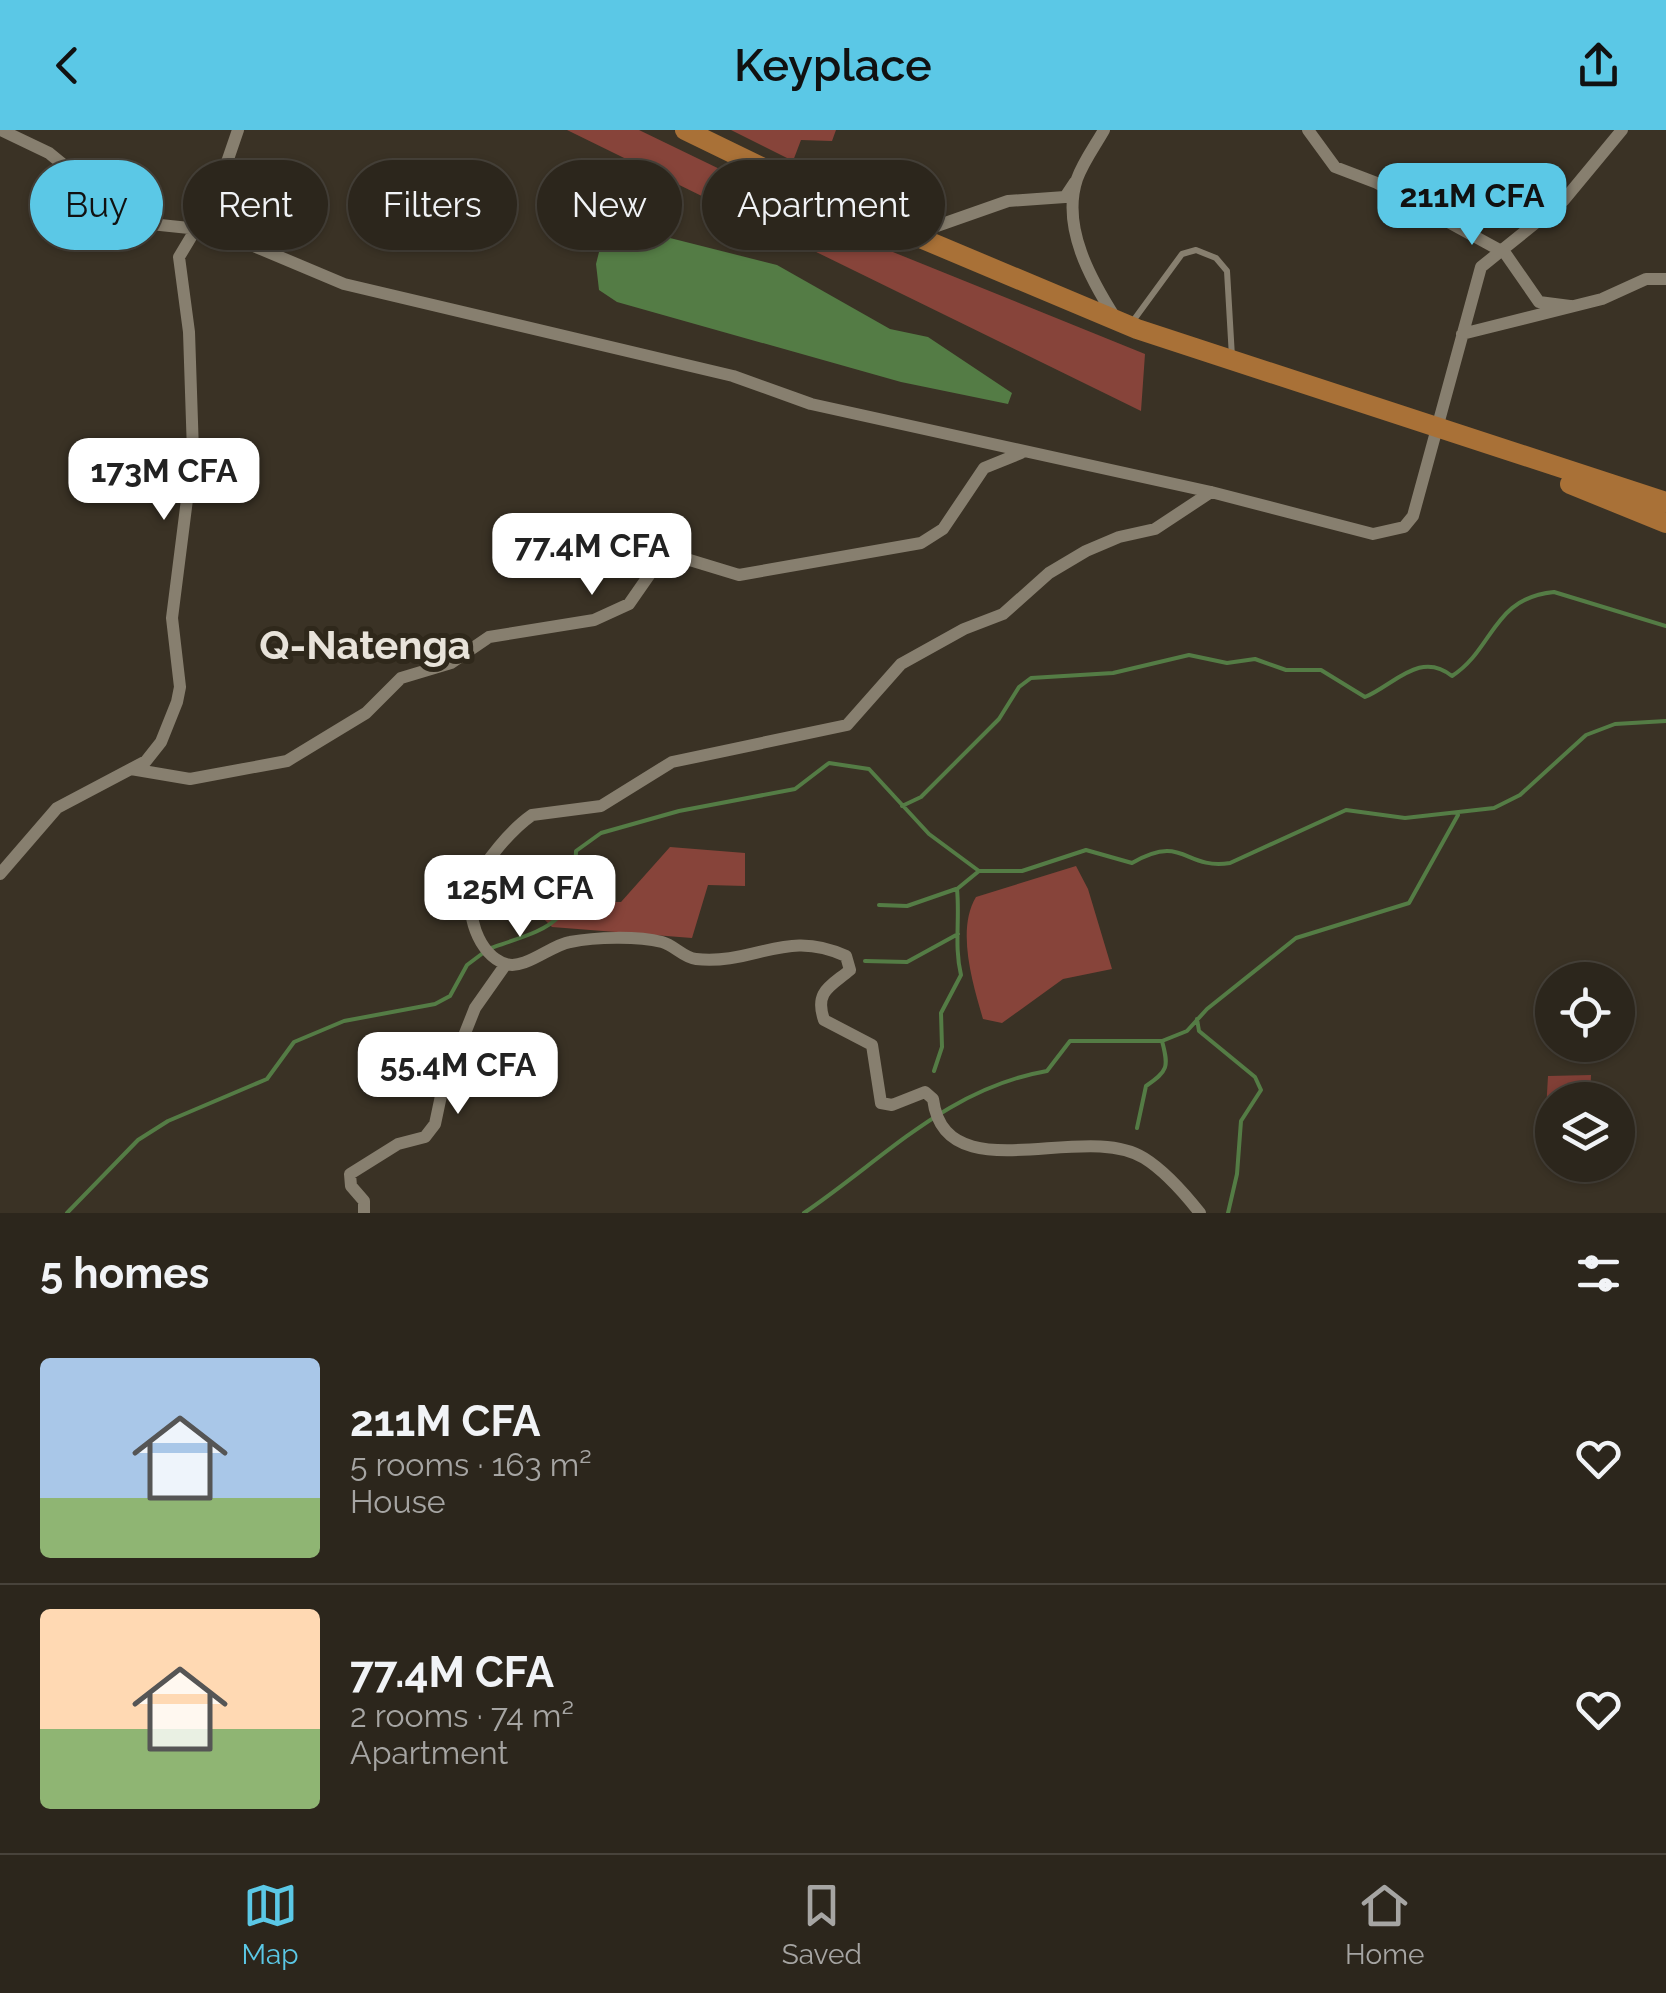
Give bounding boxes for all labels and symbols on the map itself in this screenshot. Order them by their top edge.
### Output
pin: 211M CFA [1369,163,1575,248]
pin: 173M CFA [61,438,267,523]
pin: 77.4M CFA [478,513,706,598]
district label: Q-Natenga [259,621,471,668]
pin: 125M CFA [417,855,623,940]
pin: 55.4M CFA [344,1032,572,1117]

